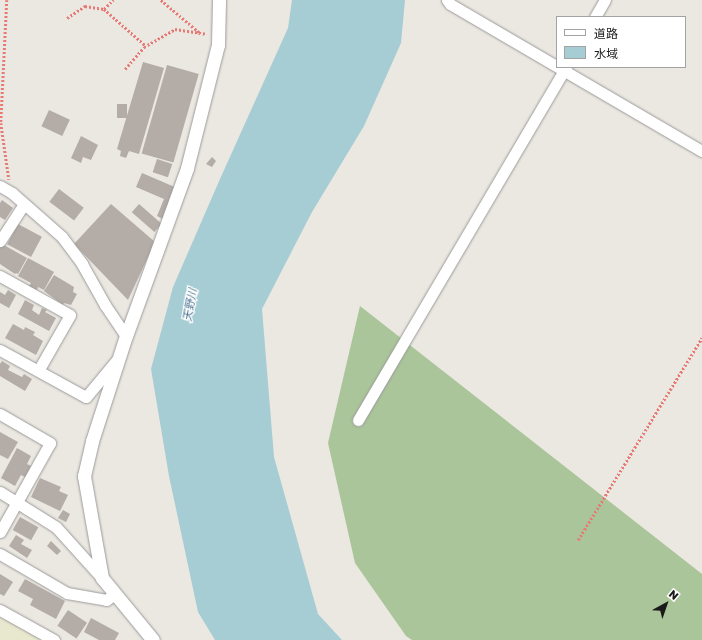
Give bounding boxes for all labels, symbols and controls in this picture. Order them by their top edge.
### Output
legend [556,16,686,68]
text: 道路 [594,26,618,41]
text: 水域 [594,46,618,61]
water label: 天野川 [180,288,200,322]
north arrow [646,584,686,624]
text: N [667,587,681,602]

